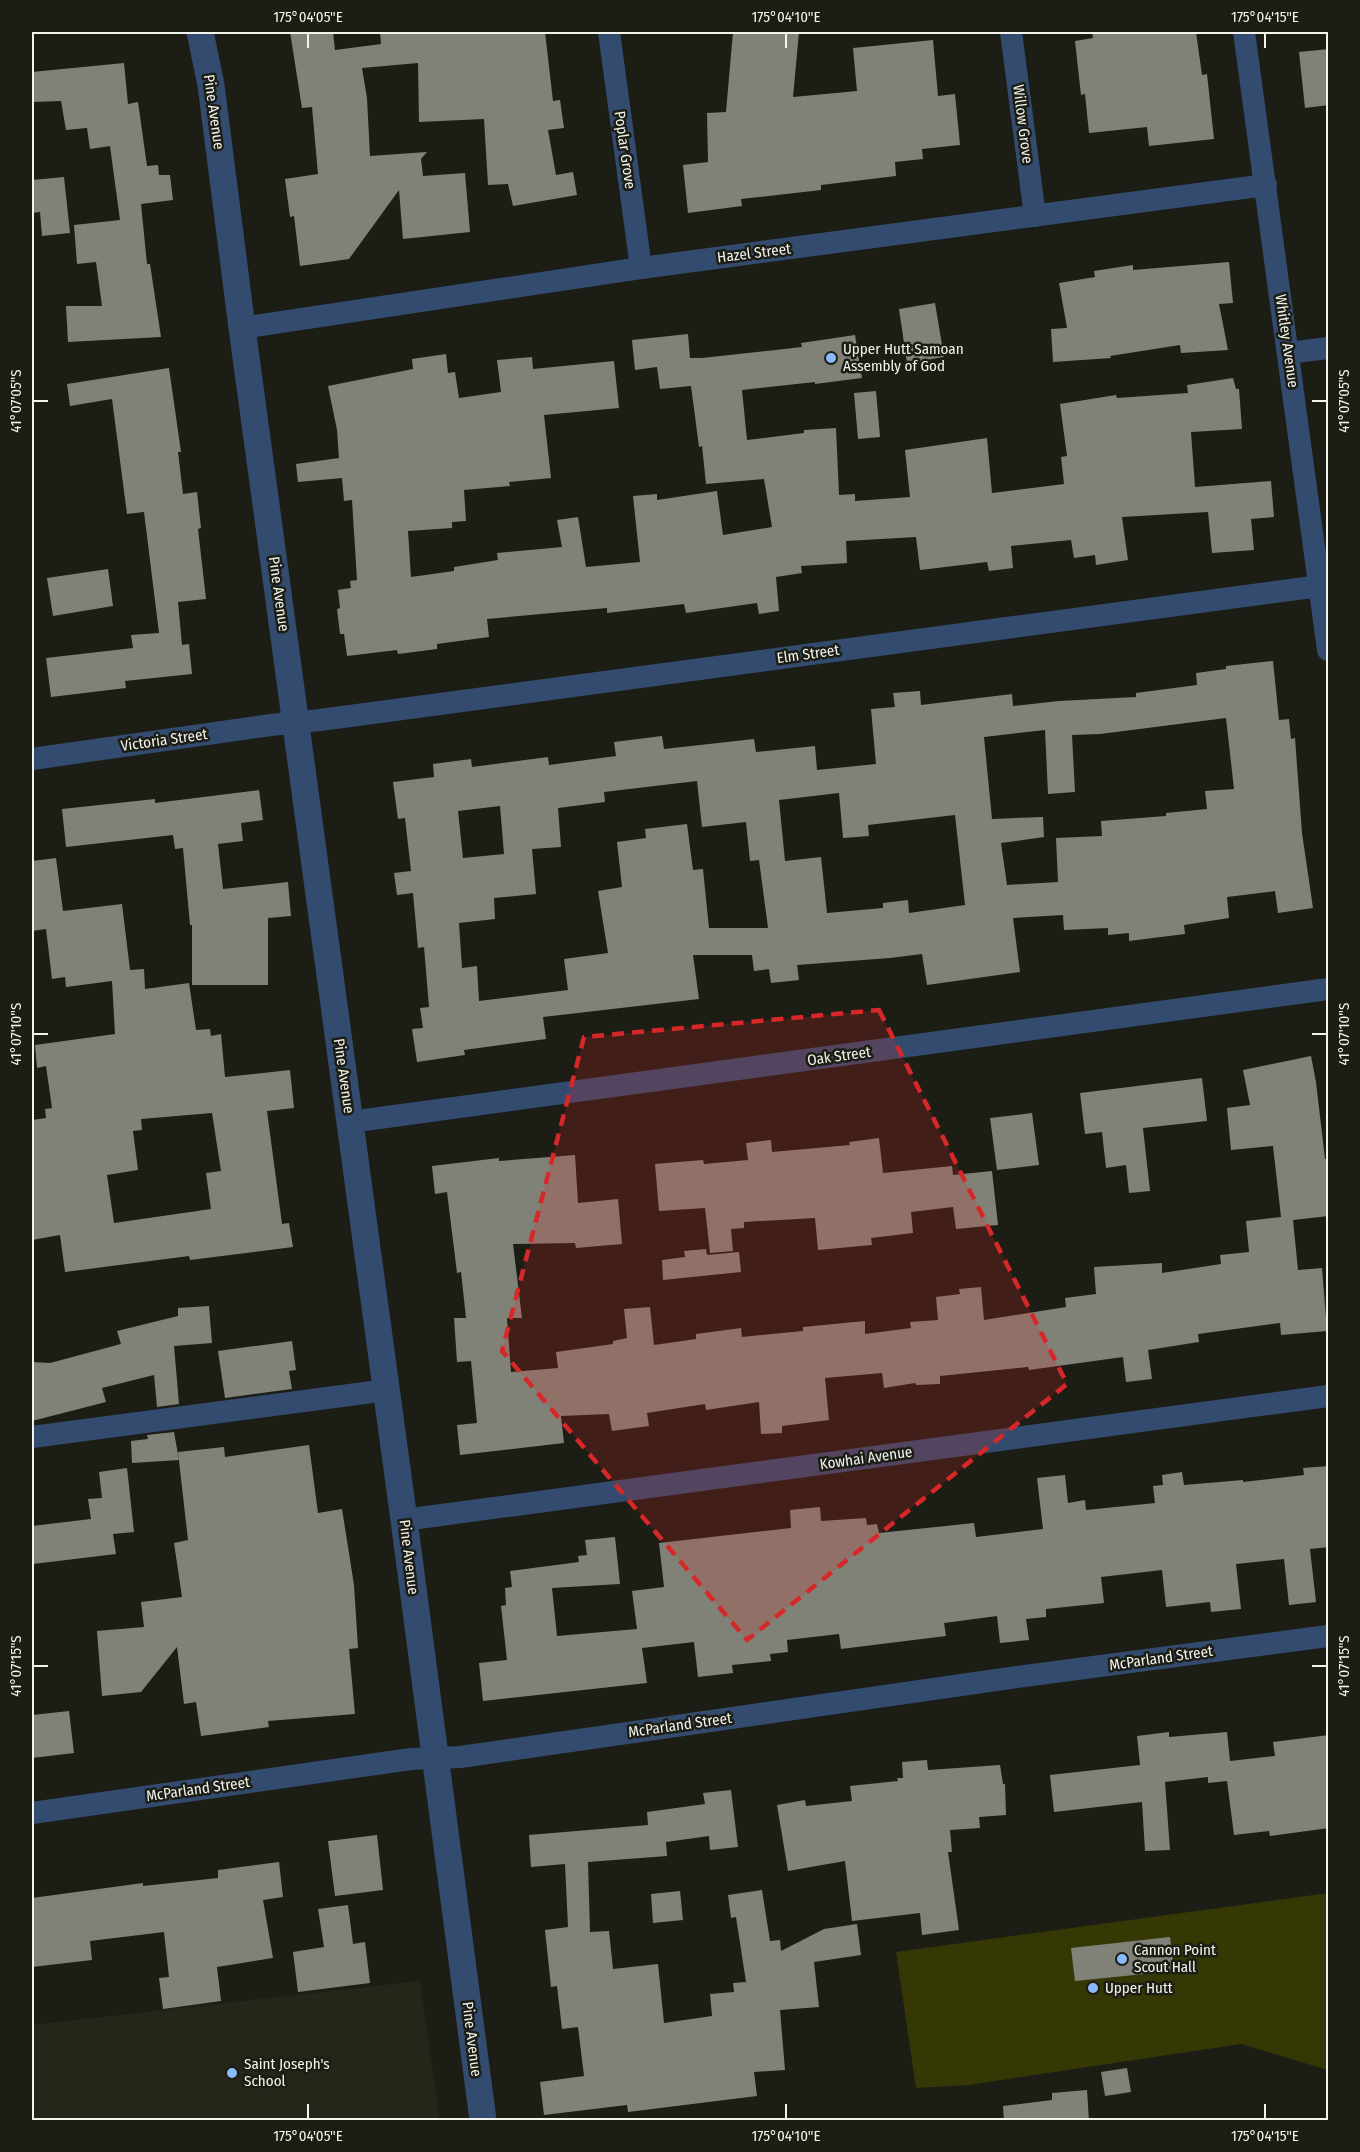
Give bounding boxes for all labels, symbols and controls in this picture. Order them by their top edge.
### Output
text: 175°04'05"E [273,8,343,26]
text: 175°04'10"E [751,8,821,26]
text: 175°04'15"E [1231,8,1299,26]
street label: Pine Avenue [200,73,228,151]
street label: Willow Grove [1009,84,1037,164]
street label: Poplar Grove [611,110,639,190]
street label: Hazel Street [716,240,792,266]
street label: Whitley Avenue [1272,293,1302,389]
place label: Upper Hutt Samoan Assembly of God [843,340,964,375]
marker: Upper Hutt Samoan Assembly of God [824,351,838,365]
text: 41°07'05"S [7,369,25,433]
text: 41°07'05"S [1335,369,1353,433]
street label: Pine Avenue [265,555,293,633]
street label: Elm Street [776,641,840,667]
street label: Victoria Street [120,725,209,755]
text: 41°07'10"S [7,1003,25,1065]
text: 41°07'10"S [1335,1003,1353,1065]
street label: Pine Avenue [330,1037,358,1115]
street label: Oak Street [806,1043,872,1069]
street label: Kowhai Avenue [819,1443,913,1473]
street label: Pine Avenue [395,1518,423,1596]
text: 41°07'15"S [7,1635,25,1697]
text: 41°07'15"S [1335,1635,1353,1697]
street label: McParland Street [1108,1642,1214,1674]
street label: McParland Street [627,1709,733,1741]
street label: McParland Street [145,1773,251,1805]
place label: Cannon Point Scout Hall [1134,1941,1216,1976]
marker: Cannon Point Scout Hall [1115,1952,1129,1966]
place label: Upper Hutt [1105,1979,1173,1997]
marker: Upper Hutt [1086,1981,1100,1995]
street label: Pine Avenue [458,2000,486,2078]
place label: Saint Joseph's School [244,2055,330,2090]
marker: Saint Joseph's School [225,2066,239,2080]
text: 175°04'05"E [273,2127,343,2145]
text: 175°04'10"E [751,2127,821,2145]
text: 175°04'15"E [1231,2127,1299,2145]

